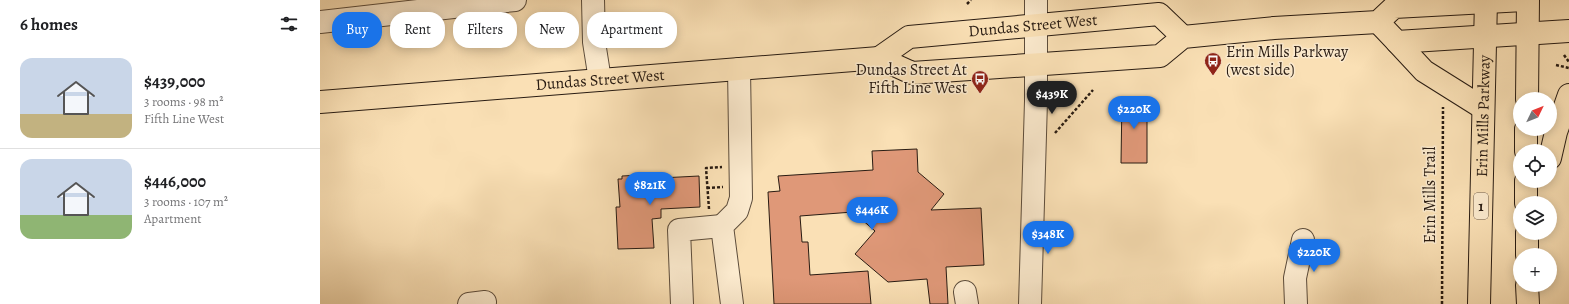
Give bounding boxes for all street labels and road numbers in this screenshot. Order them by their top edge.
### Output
street label: Dundas Street West [967,9,1098,42]
street label: Erin Mills Parkway [1471,54,1496,177]
street label: Dundas Street West [535,64,666,96]
street label: Erin Mills Trail [1419,146,1441,243]
road number: 1 [1474,193,1488,219]

